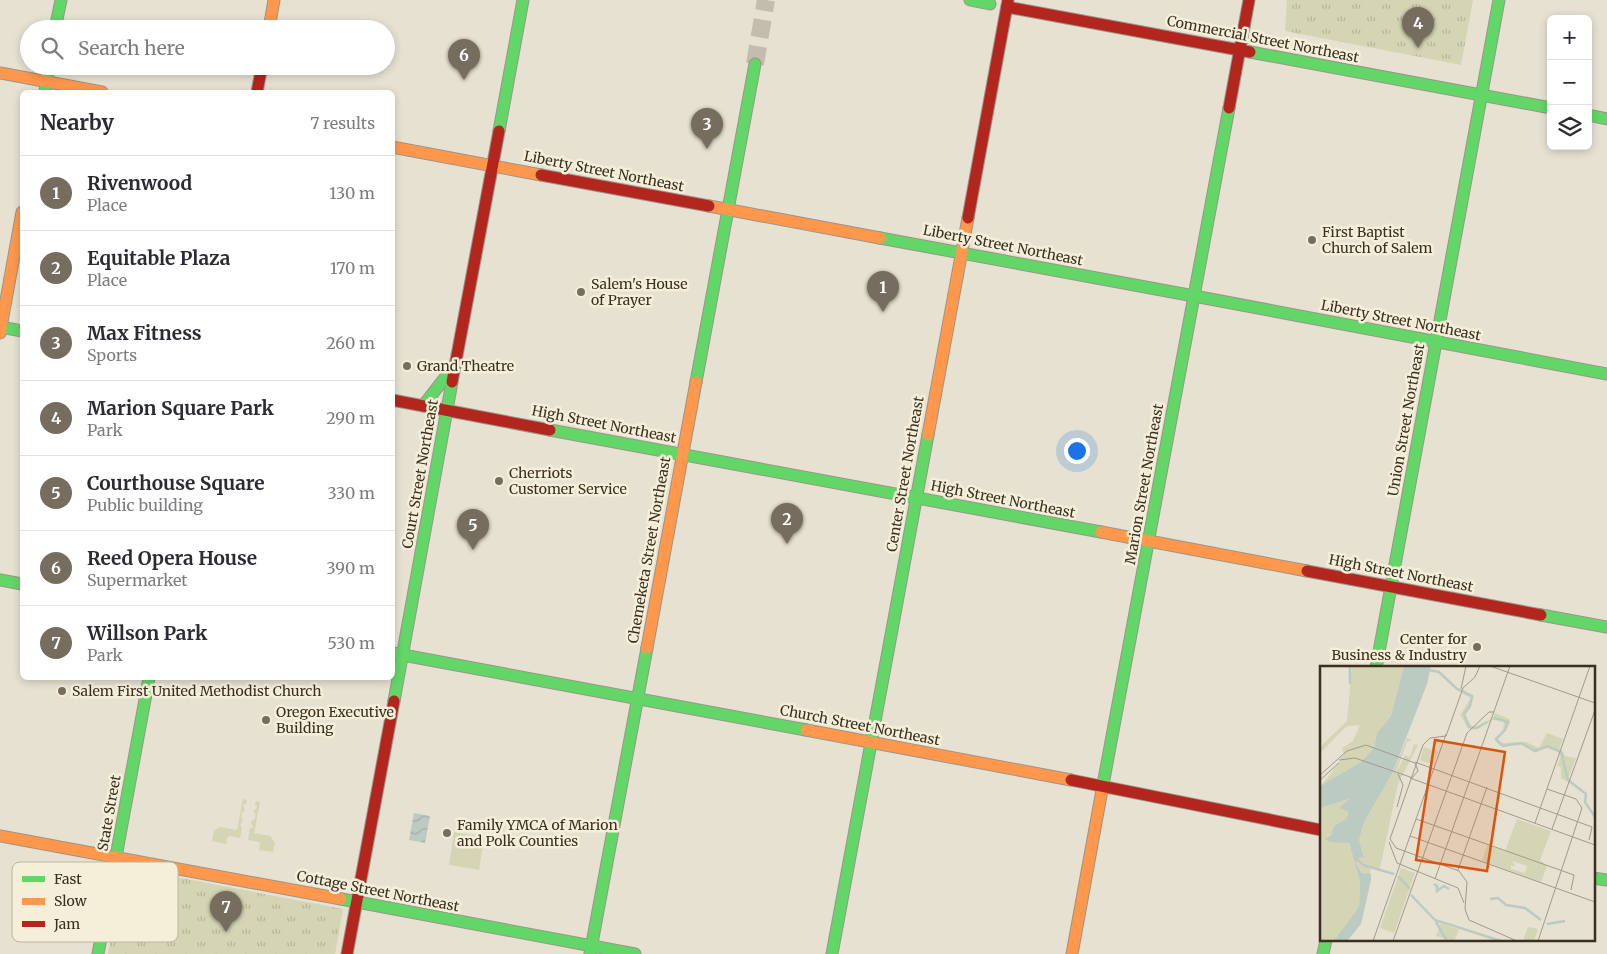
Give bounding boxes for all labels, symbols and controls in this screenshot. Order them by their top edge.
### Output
pin: 4 [1402,7,1434,48]
street label: Commercial Street Northeast [1165,12,1361,67]
map controls [1547,15,1592,150]
button: + [1547,15,1592,60]
search box [20,20,395,75]
icon: search [38,34,66,62]
text: Search here [78,36,185,60]
pin: 6 [448,39,480,80]
button: − [1547,60,1592,105]
button: layers [1547,105,1592,150]
pin: 3 [691,108,723,149]
text: Nearby [40,109,114,136]
text: 7 results [310,113,375,133]
street label: Liberty Street Northeast [522,147,686,195]
text: Rivenwood [87,171,192,195]
text: 1 [52,183,60,203]
text: 130 m [329,183,375,203]
text: Place [87,195,127,215]
street label: Liberty Street Northeast [921,221,1085,269]
place label: First Baptist Church of Salem [1322,223,1433,257]
marker: First Baptist Church of Salem [1306,234,1318,246]
text: Equitable Plaza [87,246,230,270]
text: 2 [51,258,61,278]
text: 170 m [330,258,375,278]
text: Place [87,270,127,290]
pin: 1 [867,271,899,312]
place label: Salem's House of Prayer [591,275,688,309]
marker: Salem's House of Prayer [575,286,587,298]
street label: Liberty Street Northeast [1319,296,1483,344]
text: Max Fitness [87,321,202,345]
text: 3 [51,333,61,353]
text: 260 m [326,333,375,353]
street label: Union Street Northeast [1384,342,1428,498]
text: Sports [87,345,137,365]
place label: Grand Theatre [417,357,514,375]
marker: Grand Theatre [401,360,413,372]
street label: Center Street Northeast [882,394,928,553]
text: Marion Square Park [87,396,274,420]
street label: Court Street Northeast [398,397,442,550]
street label: High Street Northeast [530,401,678,447]
street label: Marion Street Northeast [1121,402,1167,566]
text: 4 [51,408,61,428]
text: 290 m [326,408,375,428]
text: Park [87,420,123,440]
your location [1064,438,1090,464]
street label: Chemeketa Street Northeast [624,455,674,645]
place label: Cherriots Customer Service [509,464,627,498]
text: Courthouse Square [87,471,265,495]
marker: Cherriots Customer Service [493,475,505,487]
street label: High Street Northeast [929,476,1077,522]
text: 5 [51,483,61,503]
text: 330 m [328,483,375,503]
text: Public building [87,495,203,515]
pin: 2 [771,503,803,544]
pin: 5 [457,509,489,550]
text: Reed Opera House [87,546,257,570]
street label: High Street Northeast [1327,550,1475,596]
text: 6 [51,558,61,578]
text: 390 m [327,558,375,578]
text: Supermarket [87,570,188,590]
text: Willson Park [87,621,207,645]
place label: Center for Business & Industry [1331,630,1468,664]
text: 7 [51,633,61,653]
text: 530 m [327,633,375,653]
marker: Center for Business & Industry [1471,641,1483,653]
text: Park [87,645,123,665]
inset map [1320,666,1594,942]
place label: Salem First United Methodist Church [72,682,321,700]
marker: Salem First United Methodist Church [56,685,68,697]
street label: Church Street Northeast [779,701,942,749]
place label: Oregon Executive Building [276,703,394,737]
marker: Oregon Executive Building [260,714,272,726]
street label: State Street [93,773,125,853]
place label: Family YMCA of Marion and Polk Counties [457,816,618,850]
marker: Family YMCA of Marion and Polk Counties [441,827,453,839]
legend [12,862,178,942]
street label: Cottage Street Northeast [295,866,461,916]
text: Fast [54,870,82,888]
pin: 7 [210,891,242,932]
text: Slow [54,892,87,910]
text: Jam [53,915,80,933]

